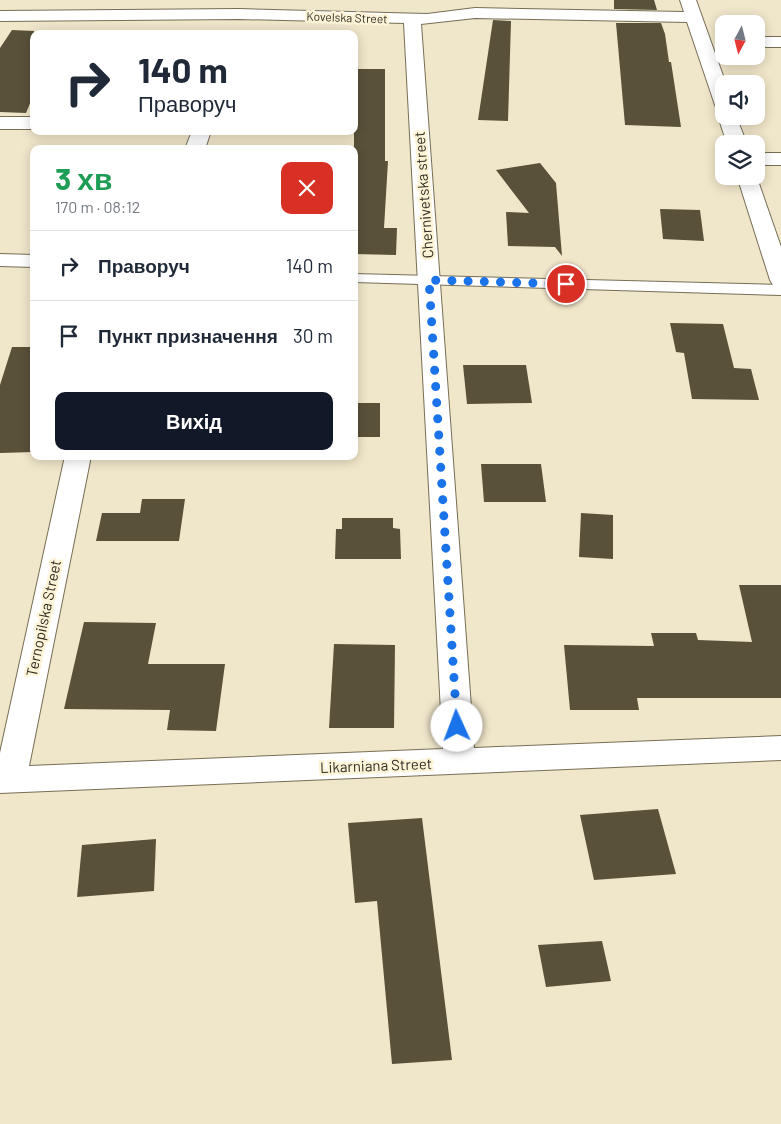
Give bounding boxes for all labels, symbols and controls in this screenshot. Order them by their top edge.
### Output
street label: Kovelska Street [306,9,388,25]
north arrow [715,15,765,65]
map controls [715,15,765,185]
text: 140 m [138,48,228,90]
icon: right [55,50,120,115]
button: sound [715,75,765,125]
text: Праворуч [138,90,236,116]
street label: Chernivetska street [410,131,436,259]
button: layers [715,135,765,185]
text: 3 хв [55,160,112,196]
button: close [281,162,333,214]
text: 170 m · 08:12 [55,197,140,216]
icon: right [55,252,83,280]
text: Праворуч [98,254,190,277]
text: 140 m [286,254,333,277]
pin [545,263,587,305]
icon: arrive [552,270,580,298]
icon: arrive [55,322,83,350]
text: Пункт призначення [98,324,278,347]
text: 30 m [293,324,333,347]
button: Вихід [55,392,333,450]
street label: Ternopilska Street [22,558,64,678]
position arrow [430,699,482,751]
street label: Likarniana Street [320,754,432,776]

